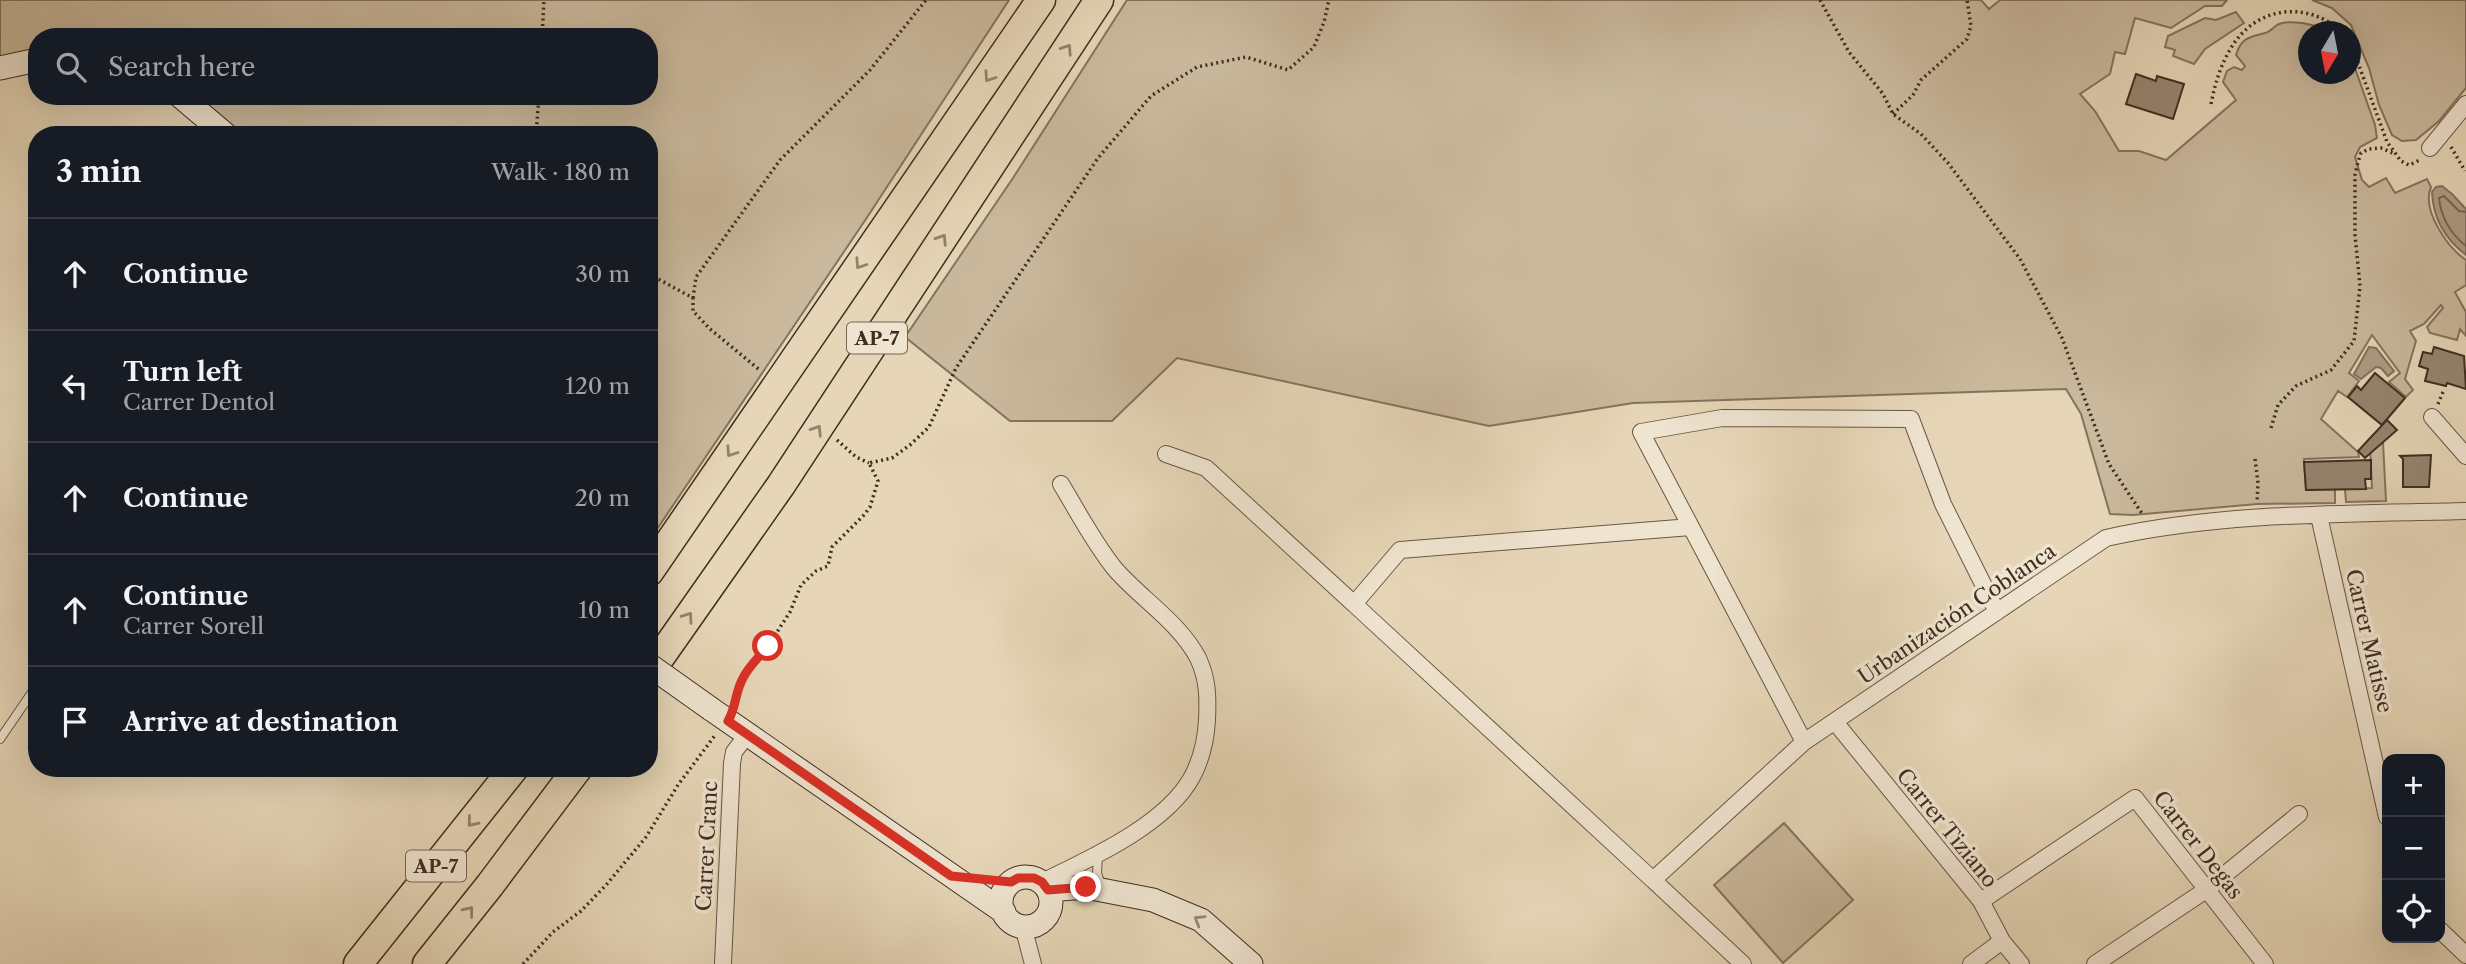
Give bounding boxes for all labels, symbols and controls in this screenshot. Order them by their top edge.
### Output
north arrow [2298,21,2361,84]
search box [28,28,658,105]
one-way arrow [1059,44,1071,57]
icon: search [52,48,90,86]
text: Search here [108,51,255,83]
one-way arrow [984,69,997,82]
text: 3 min [56,153,142,190]
text: Walk · 180 m [491,158,630,186]
one-way arrow [934,234,947,247]
icon: ahead [56,255,94,293]
one-way arrow [856,256,868,269]
text: Continue [123,258,248,290]
text: 30 m [575,260,630,288]
road number: AP-7 [847,322,907,354]
text: Turn left [123,356,242,388]
icon: left [56,367,94,405]
text: 120 m [565,372,630,400]
text: Carrer Dentol [123,388,275,416]
one-way arrow [809,424,822,437]
one-way arrow [727,444,739,457]
icon: ahead [56,479,94,517]
text: Continue [123,482,248,514]
text: 20 m [575,484,630,512]
street label: Urbanización Coblanca [1853,538,2061,689]
street label: Carrer Matisse [2341,567,2398,715]
text: Continue [123,580,248,612]
icon: ahead [56,591,94,629]
text: 10 m [578,596,630,624]
text: Carrer Sorell [123,612,264,640]
one-way arrow [680,612,692,625]
route start [752,630,783,661]
icon: arrive [56,703,94,741]
text: Arrive at destination [123,706,398,738]
map controls [2382,754,2445,943]
button: + [2382,754,2445,817]
street label: Carrer Tiziano [1892,763,2003,892]
street label: Carrer Cranc [691,780,722,912]
street label: Carrer Degas [2148,786,2248,904]
one-way arrow [467,814,480,826]
button: − [2382,817,2445,880]
road number: AP-7 [406,850,466,881]
route end [1070,871,1101,902]
button: locate [2382,880,2445,943]
one-way arrow [461,906,474,918]
one-way arrow [1193,916,1206,929]

